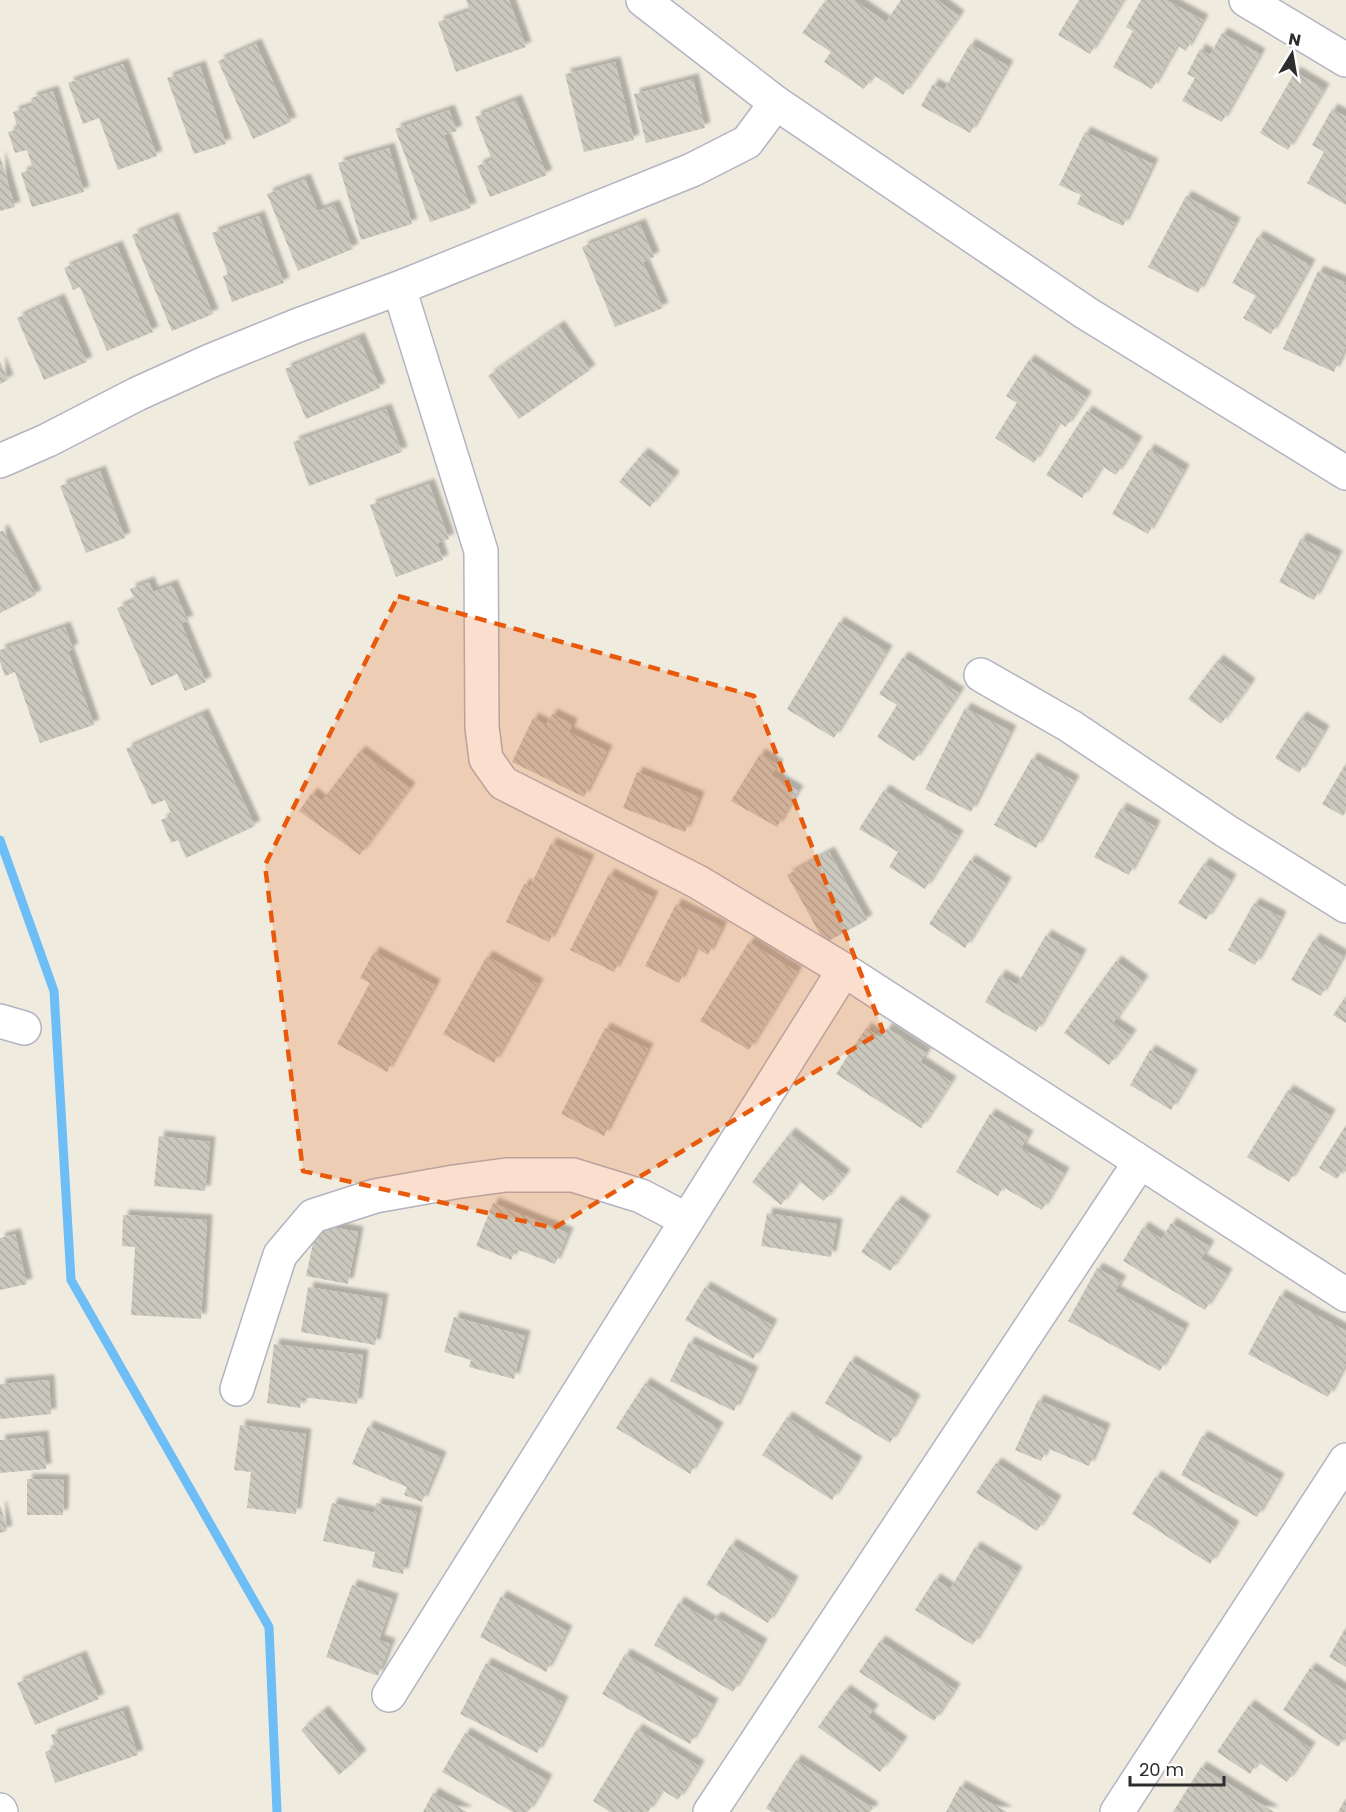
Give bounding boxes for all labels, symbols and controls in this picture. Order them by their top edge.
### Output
north arrow [1262,24,1322,84]
text: N [1287,27,1303,52]
scale bar [1130,1749,1224,1787]
text: 20 m [1139,1757,1184,1782]

